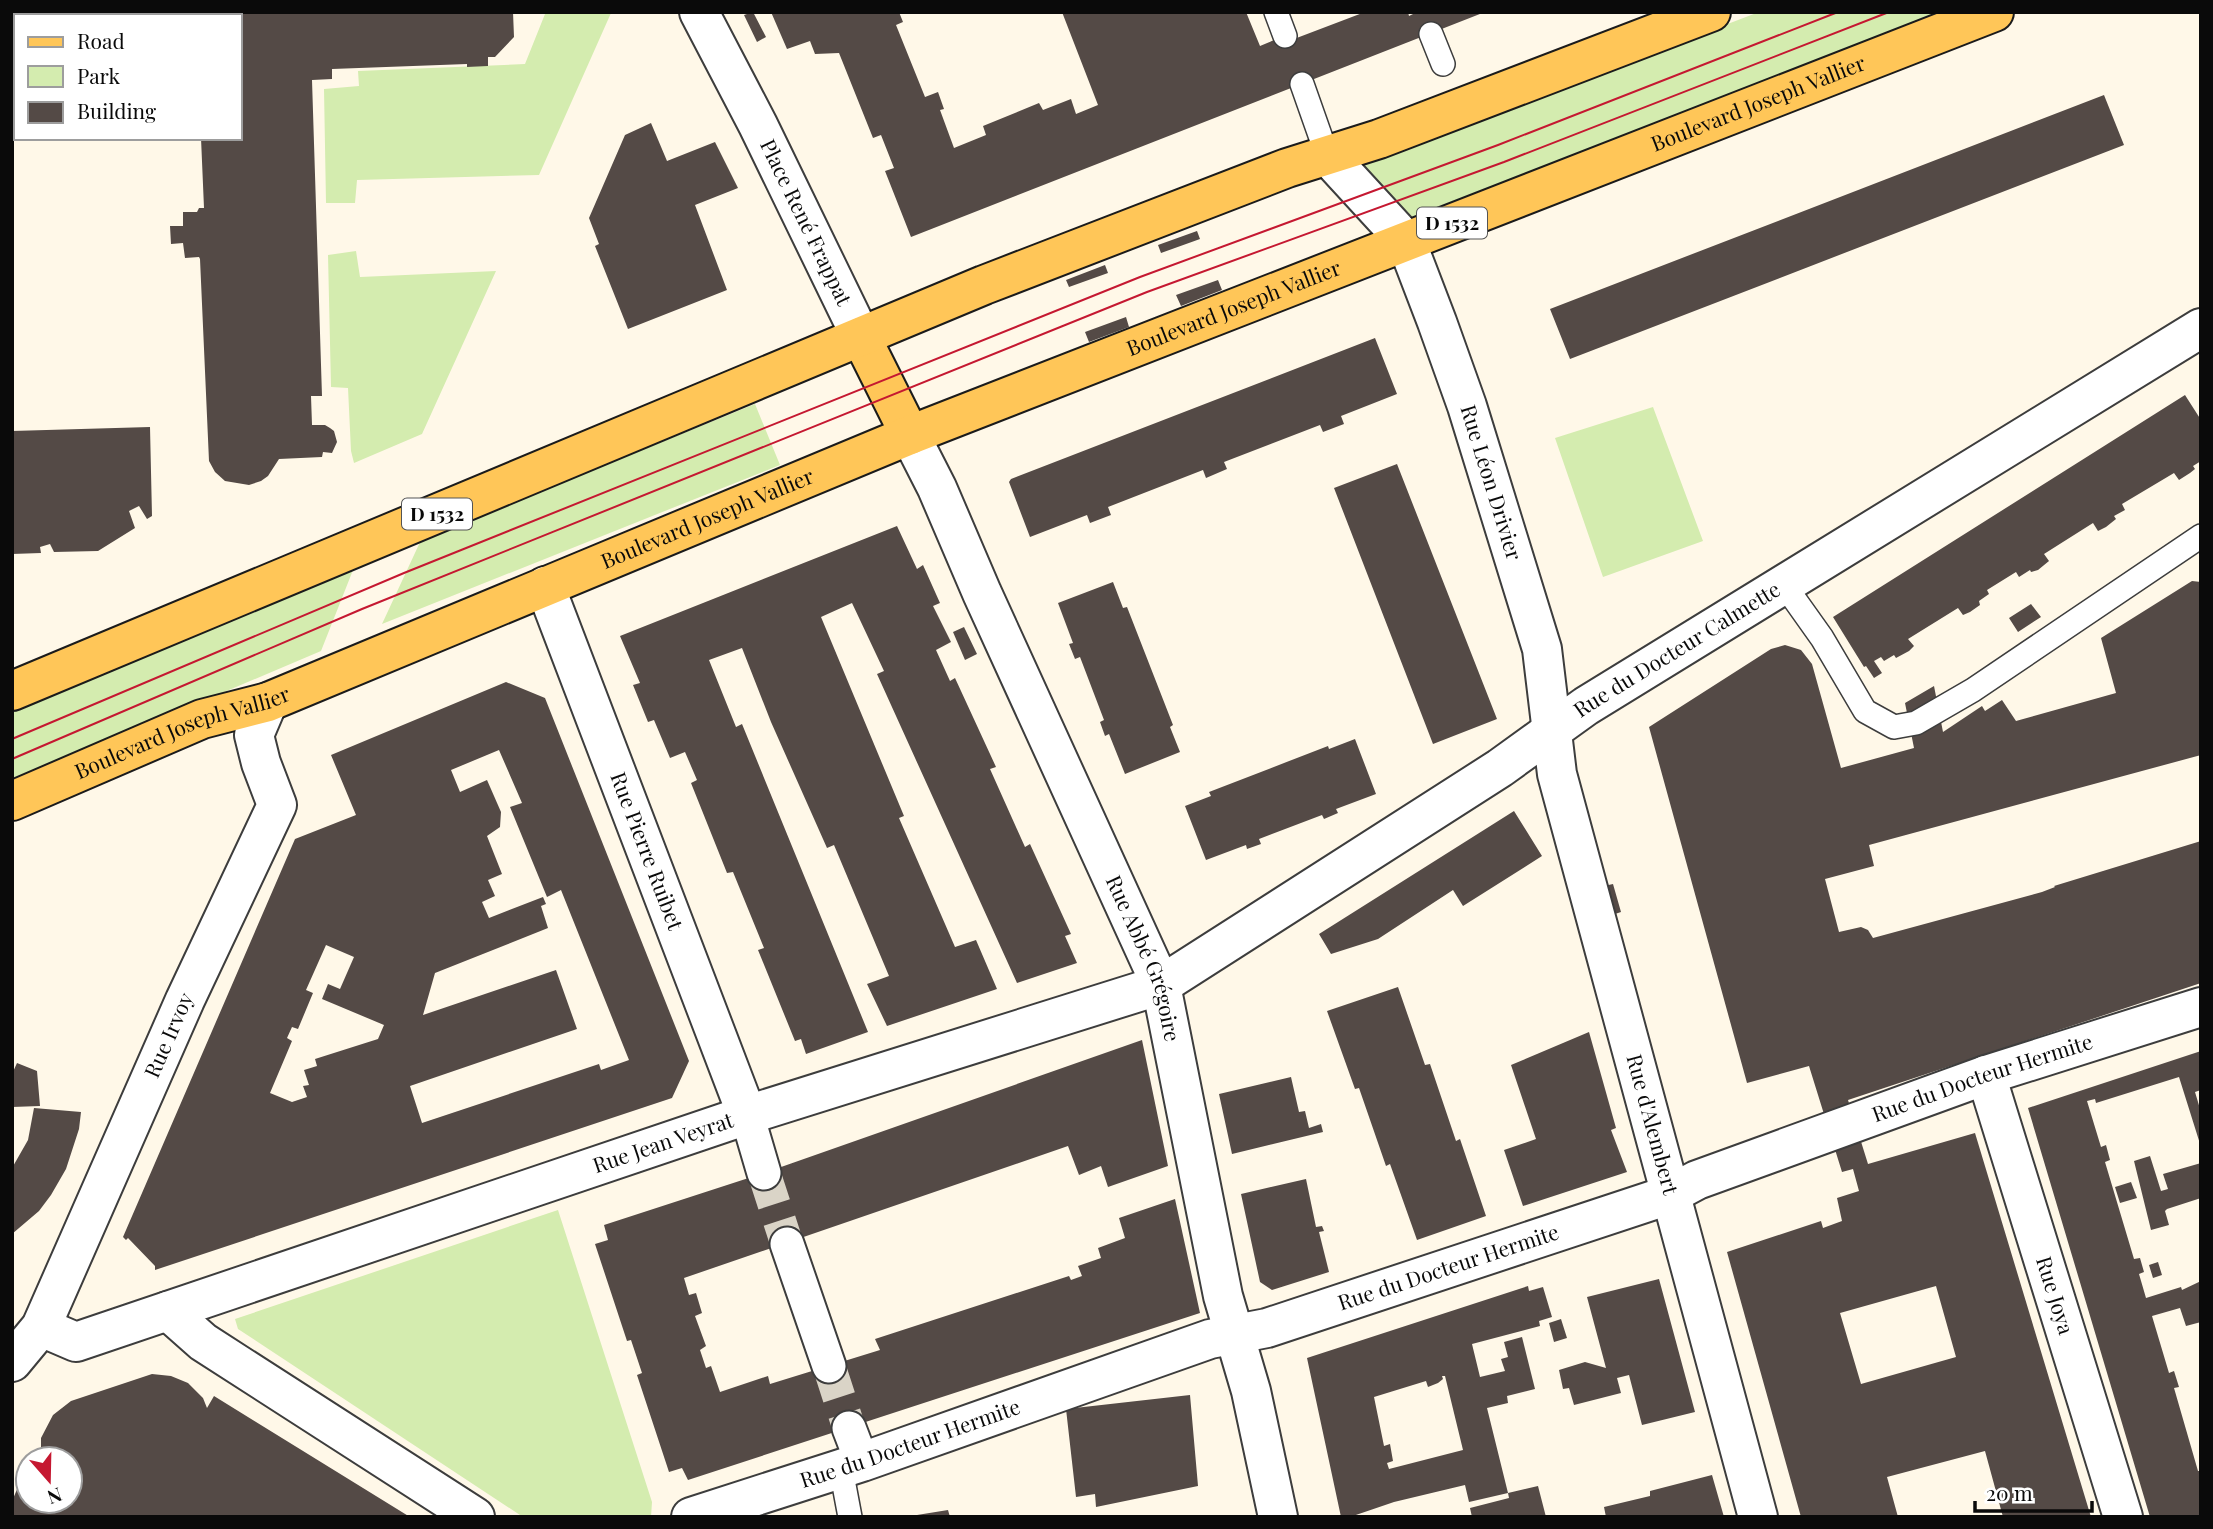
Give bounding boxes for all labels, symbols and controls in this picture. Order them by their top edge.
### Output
legend [14,14,242,140]
text: Road [77,26,125,54]
street label: Boulevard Joseph Vallier [1646,47,1869,157]
text: Park [77,61,121,89]
text: Building [77,96,156,124]
street label: Place René Frappat [755,134,860,310]
road number: D 1532 [1417,208,1487,238]
street label: Boulevard Joseph Vallier [1122,252,1345,361]
street label: Rue Léon Drivier [1455,401,1530,564]
street label: Boulevard Joseph Vallier [596,460,818,574]
road number: D 1532 [402,499,472,530]
street label: Rue du Docteur Calmette [1567,574,1785,723]
street label: Boulevard Joseph Vallier [70,678,294,784]
street label: Rue Pierre Ruibet [605,768,691,934]
street label: Rue Abbé Grégoire [1101,870,1188,1044]
street label: Rue Irvoy [137,987,199,1082]
street label: Rue du Docteur Hermite [1868,1026,2096,1127]
street label: Rue d'Alembert [1621,1051,1686,1198]
street label: Rue Jean Veyrat [589,1105,737,1178]
street label: Rue du Docteur Hermite [1334,1216,1562,1316]
street label: Rue Joya [2031,1252,2082,1338]
street label: Rue du Docteur Hermite [796,1391,1023,1493]
north arrow [14,1445,84,1515]
scale bar [1975,1470,2092,1514]
text: 20 m [1986,1478,2033,1506]
text: N [44,1482,66,1512]

